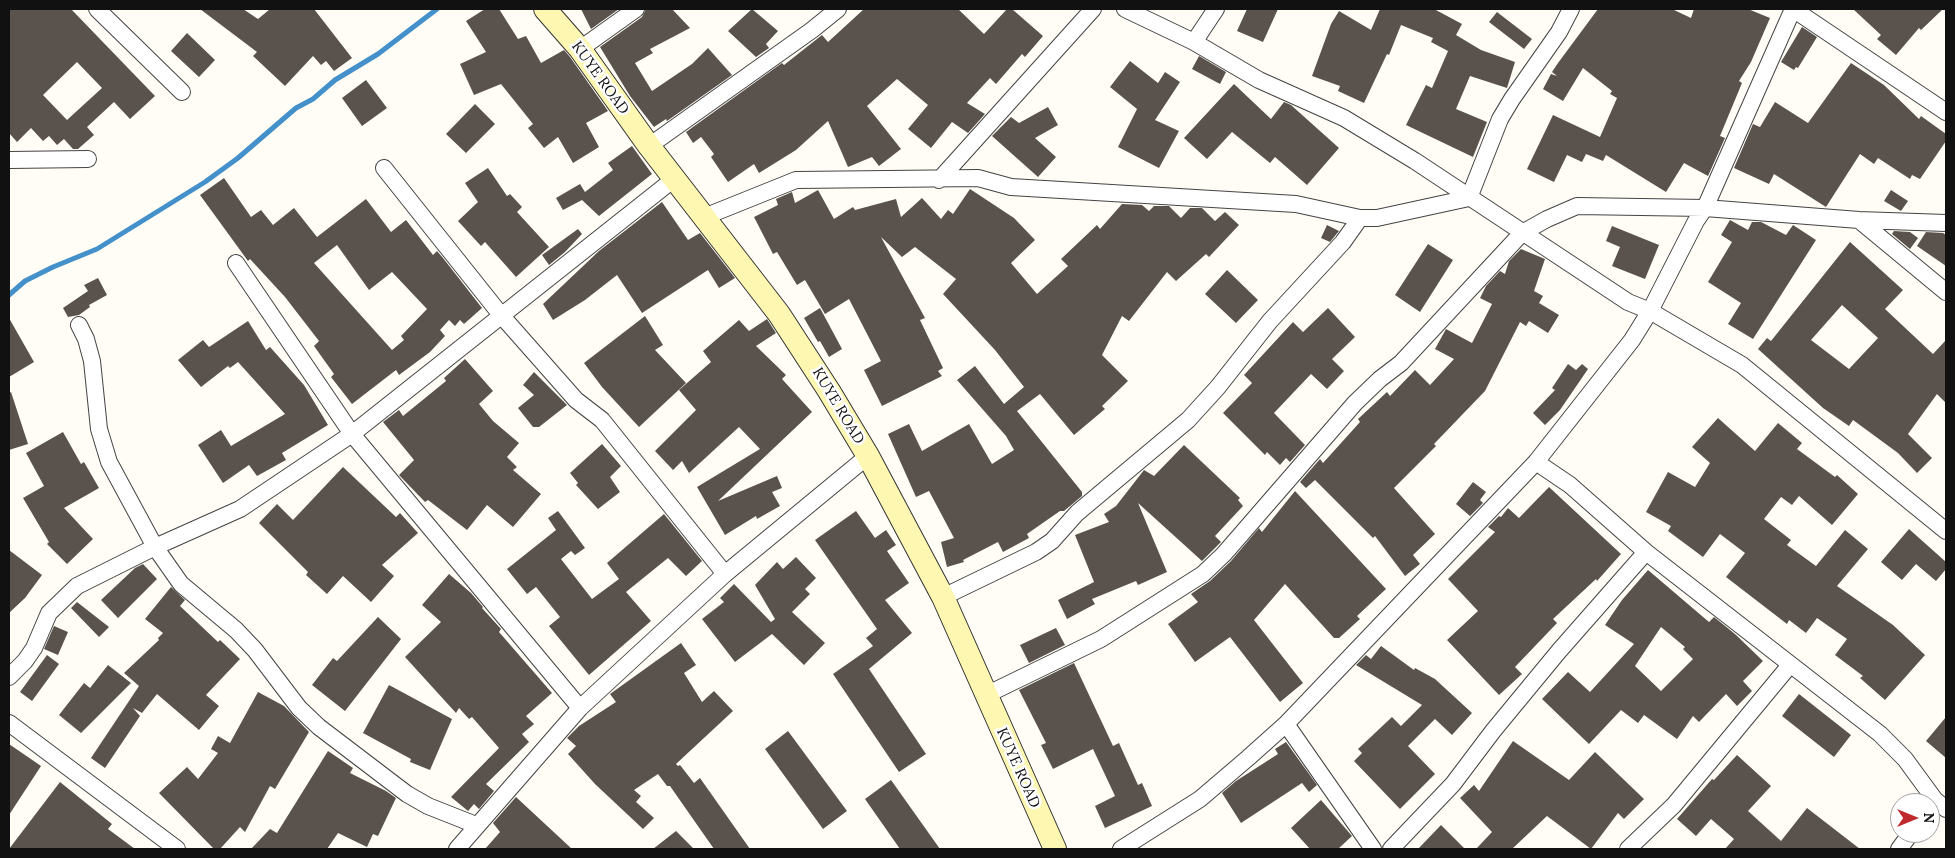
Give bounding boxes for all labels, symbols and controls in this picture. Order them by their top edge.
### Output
street label: KUYE ROAD [567,38,633,118]
street label: KUYE ROAD [808,365,868,447]
street label: KUYE ROAD [992,725,1044,811]
north arrow [1890,793,1940,843]
text: N [1920,813,1938,823]

